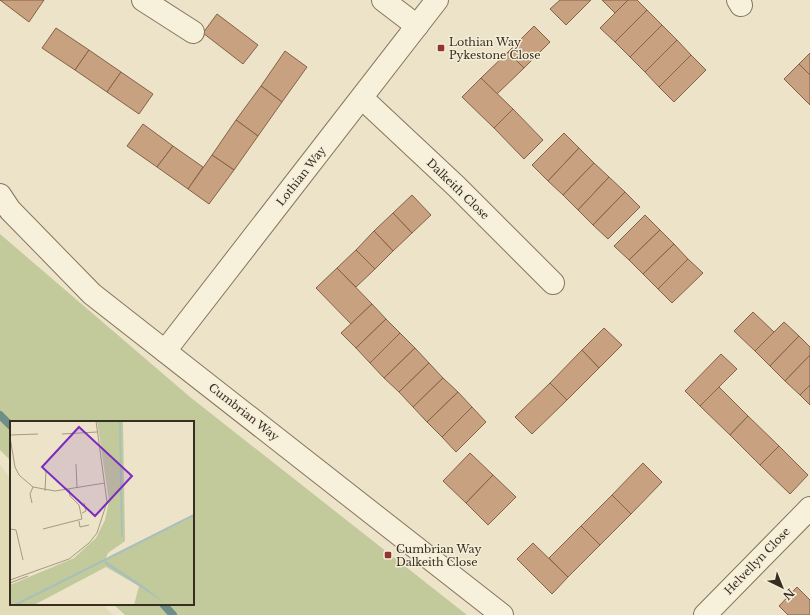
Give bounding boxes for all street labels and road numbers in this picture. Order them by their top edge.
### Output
street label: Lothian Way [273,143,329,209]
street label: Dalkeith Close [424,156,492,222]
street label: Cumbrian Way [206,380,282,444]
street label: Helvellyn Close [721,524,793,598]

